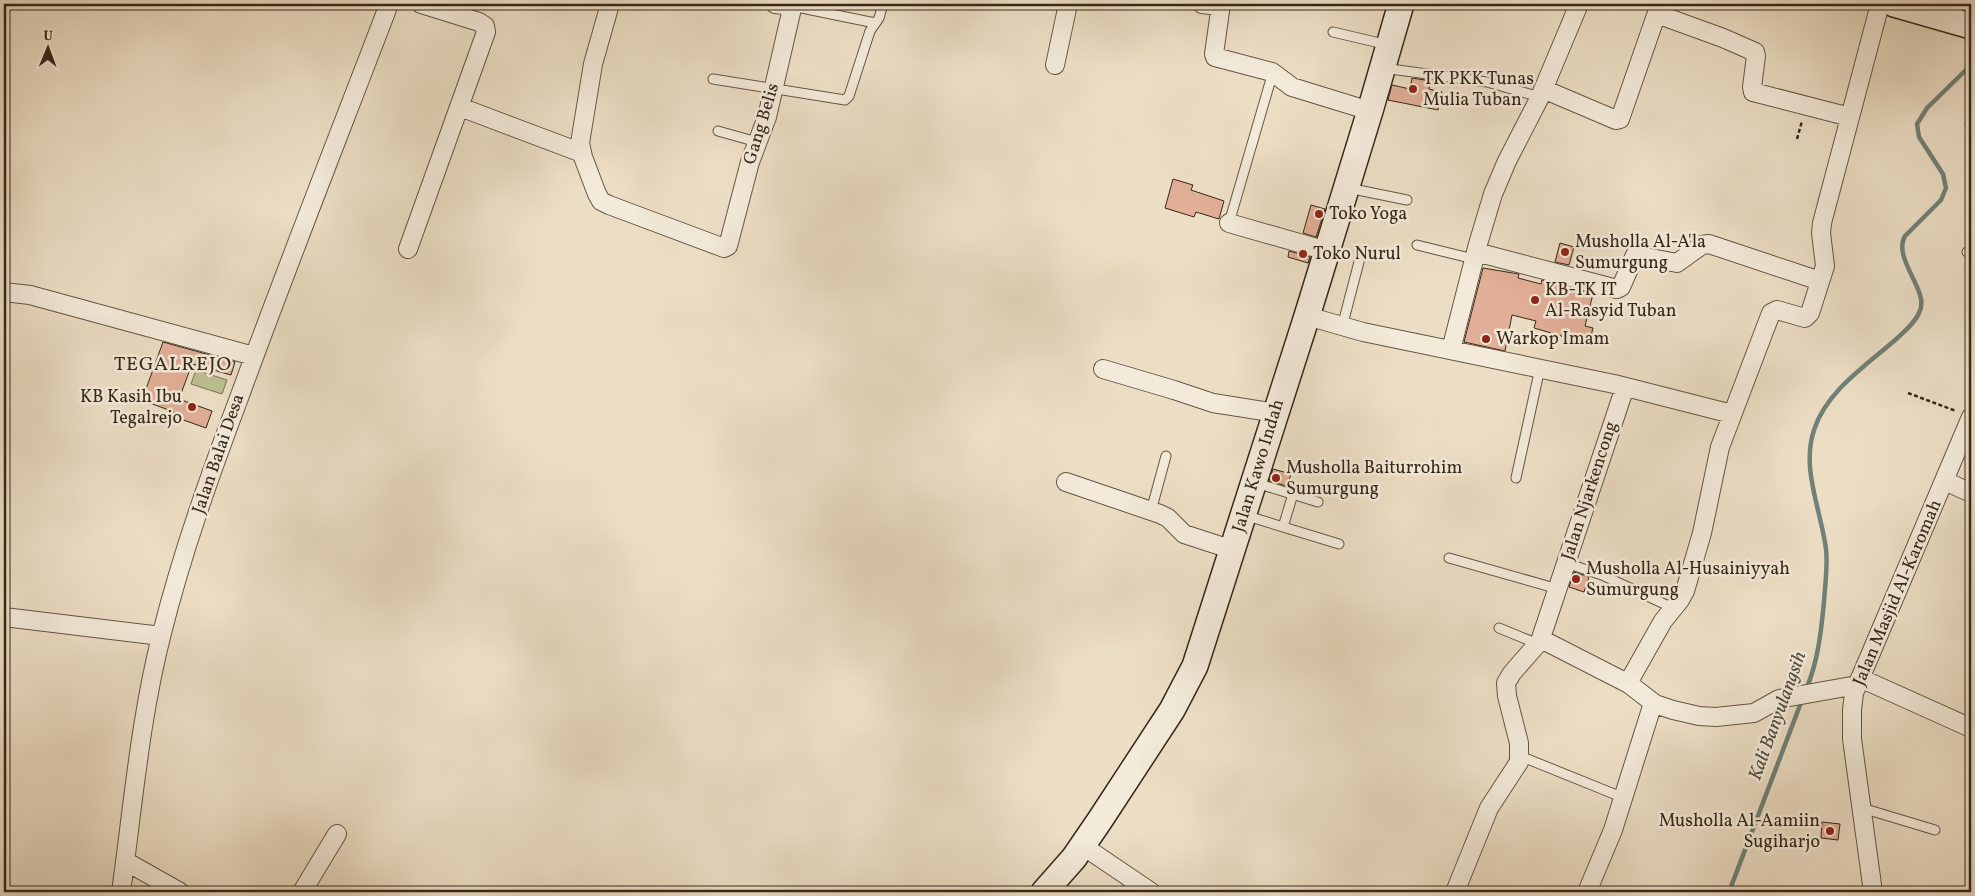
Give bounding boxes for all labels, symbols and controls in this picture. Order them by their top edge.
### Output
north arrow [22,22,72,72]
text: U [43,27,54,46]
place label: TK PKK Tunas Mulia Tuban [1423,67,1534,113]
street label: Gang Belis [738,80,786,168]
marker: TK PKK Tunas Mulia Tuban [1407,83,1419,95]
place label: Toko Yoga [1329,202,1407,227]
marker: Toko Yoga [1313,208,1325,220]
place label: Musholla Al-A'la Sumurgung [1575,230,1706,276]
place label: Toko Nurul [1313,242,1401,267]
marker: Musholla Al-A'la Sumurgung [1559,246,1571,258]
marker: Toko Nurul [1297,248,1309,260]
place label: KB-TK IT Al-Rasyid Tuban [1545,278,1677,324]
marker: KB-TK IT Al-Rasyid Tuban [1529,294,1541,306]
place label: Warkop Imam [1496,327,1610,352]
marker: Warkop Imam [1480,333,1492,345]
district label: TEGALREJO [114,351,232,379]
place label: KB Kasih Ibu Tegalrejo [80,385,182,431]
street label: Jalan Balai Desa [187,391,251,517]
street label: Jalan Kawo Indah [1227,396,1291,536]
marker: KB Kasih Ibu Tegalrejo [186,401,198,413]
street label: Jalan Njarkencong [1556,418,1624,564]
place label: Musholla Baiturrohim Sumurgung [1286,456,1462,502]
marker: Musholla Baiturrohim Sumurgung [1270,472,1282,484]
street label: Jalan Masjid Al-Karomah [1847,496,1949,690]
place label: Musholla Al-Husainiyyah Sumurgung [1586,557,1790,603]
marker: Musholla Al-Husainiyyah Sumurgung [1570,573,1582,585]
water label: Kali Banyulangsih [1743,648,1813,784]
place label: Musholla Al-Aamiin Sugiharjo [1659,809,1820,855]
marker: Musholla Al-Aamiin Sugiharjo [1824,825,1836,837]

